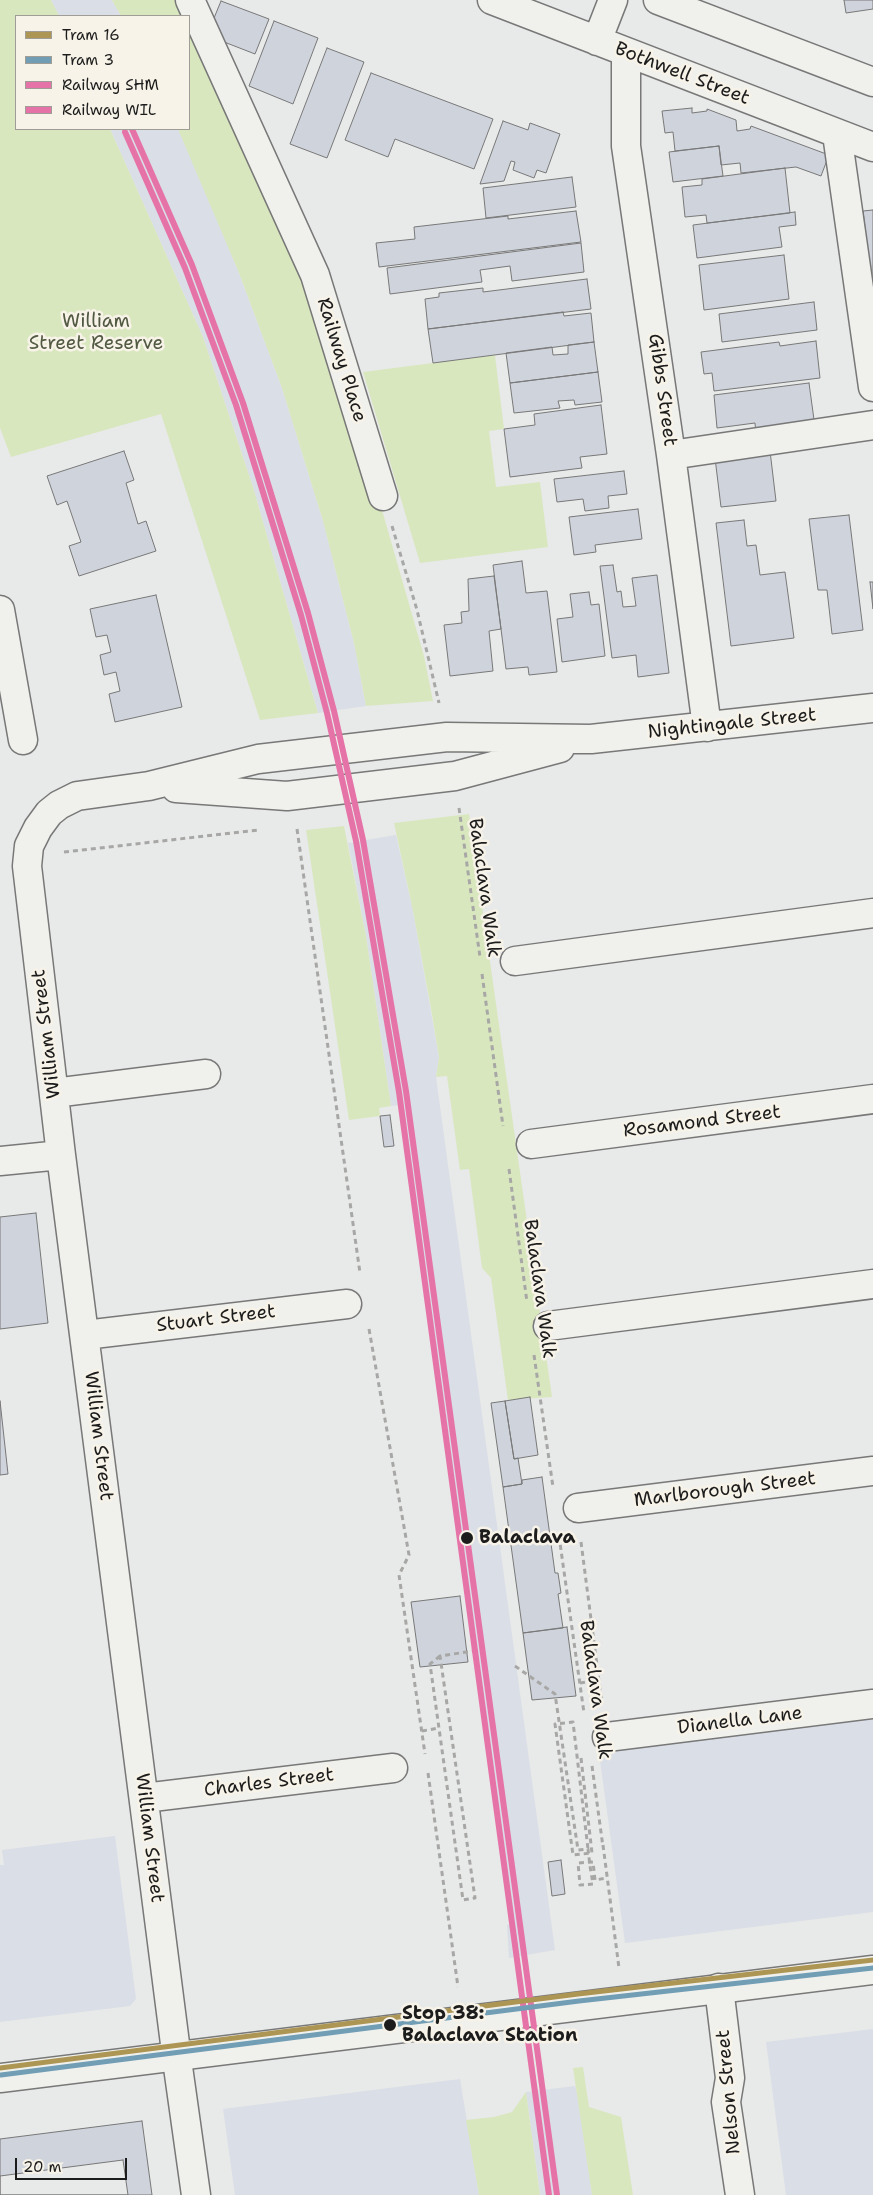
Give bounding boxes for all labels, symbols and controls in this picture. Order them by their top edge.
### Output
legend [15,15,190,130]
text: Tram 16 [62,25,120,45]
street label: Bothwell Street [611,38,753,110]
text: Tram 3 [62,50,114,70]
text: Railway SHM [62,75,159,95]
text: Railway WIL [62,100,156,120]
street label: Railway Place [311,295,371,425]
park label: William Street Reserve [29,311,163,355]
street label: Gibbs Street [643,332,681,448]
street label: Nightingale Street [647,704,817,744]
street label: Balaclava Walk [463,817,505,959]
street label: William Street [28,968,66,1100]
street label: Rosamond Street [622,1101,782,1143]
street label: Balaclava Walk [518,1218,560,1360]
street label: Stuart Street [155,1300,277,1338]
street label: William Street [79,1370,117,1502]
street label: Marlborough Street [633,1468,817,1512]
place label: Balaclava [479,1527,575,1549]
marker: Balaclava [459,1530,475,1546]
street label: Balaclava Walk [574,1619,616,1761]
street label: Dianella Lane [676,1702,804,1740]
street label: Charles Street [203,1764,335,1802]
street label: William Street [130,1772,168,1904]
place label: Stop 38: Balaclava Station [402,2003,578,2047]
marker: Stop 38: Balaclava Station [382,2017,398,2033]
street label: Nelson Street [712,2029,746,2155]
scale bar [18,2148,130,2180]
text: 20 m [23,2157,62,2177]

